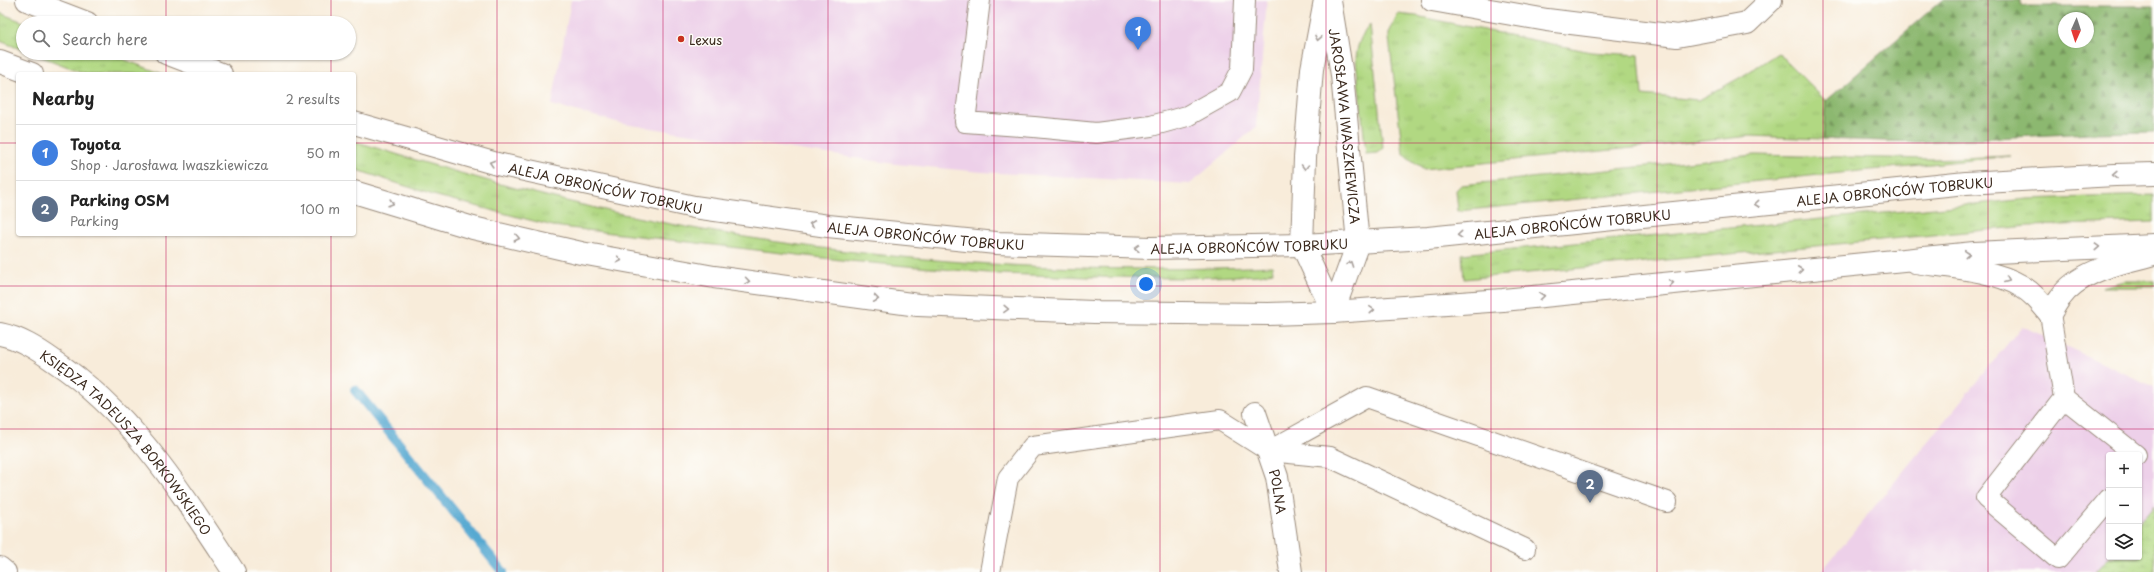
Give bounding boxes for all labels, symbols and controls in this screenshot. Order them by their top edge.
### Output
north arrow [2058,12,2094,48]
search box [16,16,356,60]
pin: 1 [1125,17,1151,50]
icon: search [30,27,52,49]
text: Search here [62,27,148,50]
street label: JAROSŁAWA IWASZKIEWICZA [1325,27,1366,225]
place label: Lexus [689,30,722,49]
marker: Lexus [676,34,686,44]
one-way arrow [1314,35,1322,41]
text: Nearby [32,85,94,111]
text: 2 results [286,89,340,108]
text: Toyota [70,132,121,155]
text: 1 [42,143,48,162]
text: 50 m [306,143,340,162]
text: Shop · Jarosława Iwaszkiewicza [70,155,268,174]
street label: ALEJA OBROŃCÓW TOBRUKU [507,157,704,218]
one-way arrow [489,159,496,168]
one-way arrow [1301,164,1309,170]
one-way arrow [2112,171,2118,179]
street label: ALEJA OBROŃCÓW TOBRUKU [1795,172,1994,210]
text: Parking OSM [70,188,170,211]
one-way arrow [388,198,395,207]
text: 2 [40,199,50,218]
text: 100 m [300,199,340,218]
one-way arrow [1753,200,1760,209]
street label: ALEJA OBROŃCÓW TOBRUKU [1473,204,1672,243]
text: Parking [70,211,119,230]
street label: ALEJA OBROŃCÓW TOBRUKU [826,216,1025,253]
one-way arrow [809,220,815,229]
one-way arrow [1457,230,1463,239]
one-way arrow [513,233,520,241]
street label: ALEJA OBROŃCÓW TOBRUKU [1150,233,1349,258]
one-way arrow [2094,243,2100,251]
one-way arrow [1134,244,1140,252]
one-way arrow [1964,249,1970,258]
one-way arrow [616,255,622,263]
one-way arrow [1345,261,1354,268]
one-way arrow [1797,266,1803,275]
your location [1136,274,1156,294]
one-way arrow [2003,275,2011,283]
one-way arrow [744,277,751,286]
one-way arrow [1668,279,1674,288]
one-way arrow [1538,292,1545,301]
one-way arrow [873,294,879,303]
one-way arrow [1003,304,1009,313]
one-way arrow [1369,305,1375,314]
street label: KSIĘDZA TADEUSZA BORKOWSKIEGO [37,345,216,539]
map controls [2106,452,2142,560]
button: + [2106,452,2142,488]
street label: POLNA [1265,466,1292,515]
pin: 2 [1577,470,1603,503]
button: − [2106,488,2142,524]
button: layers [2106,524,2142,560]

